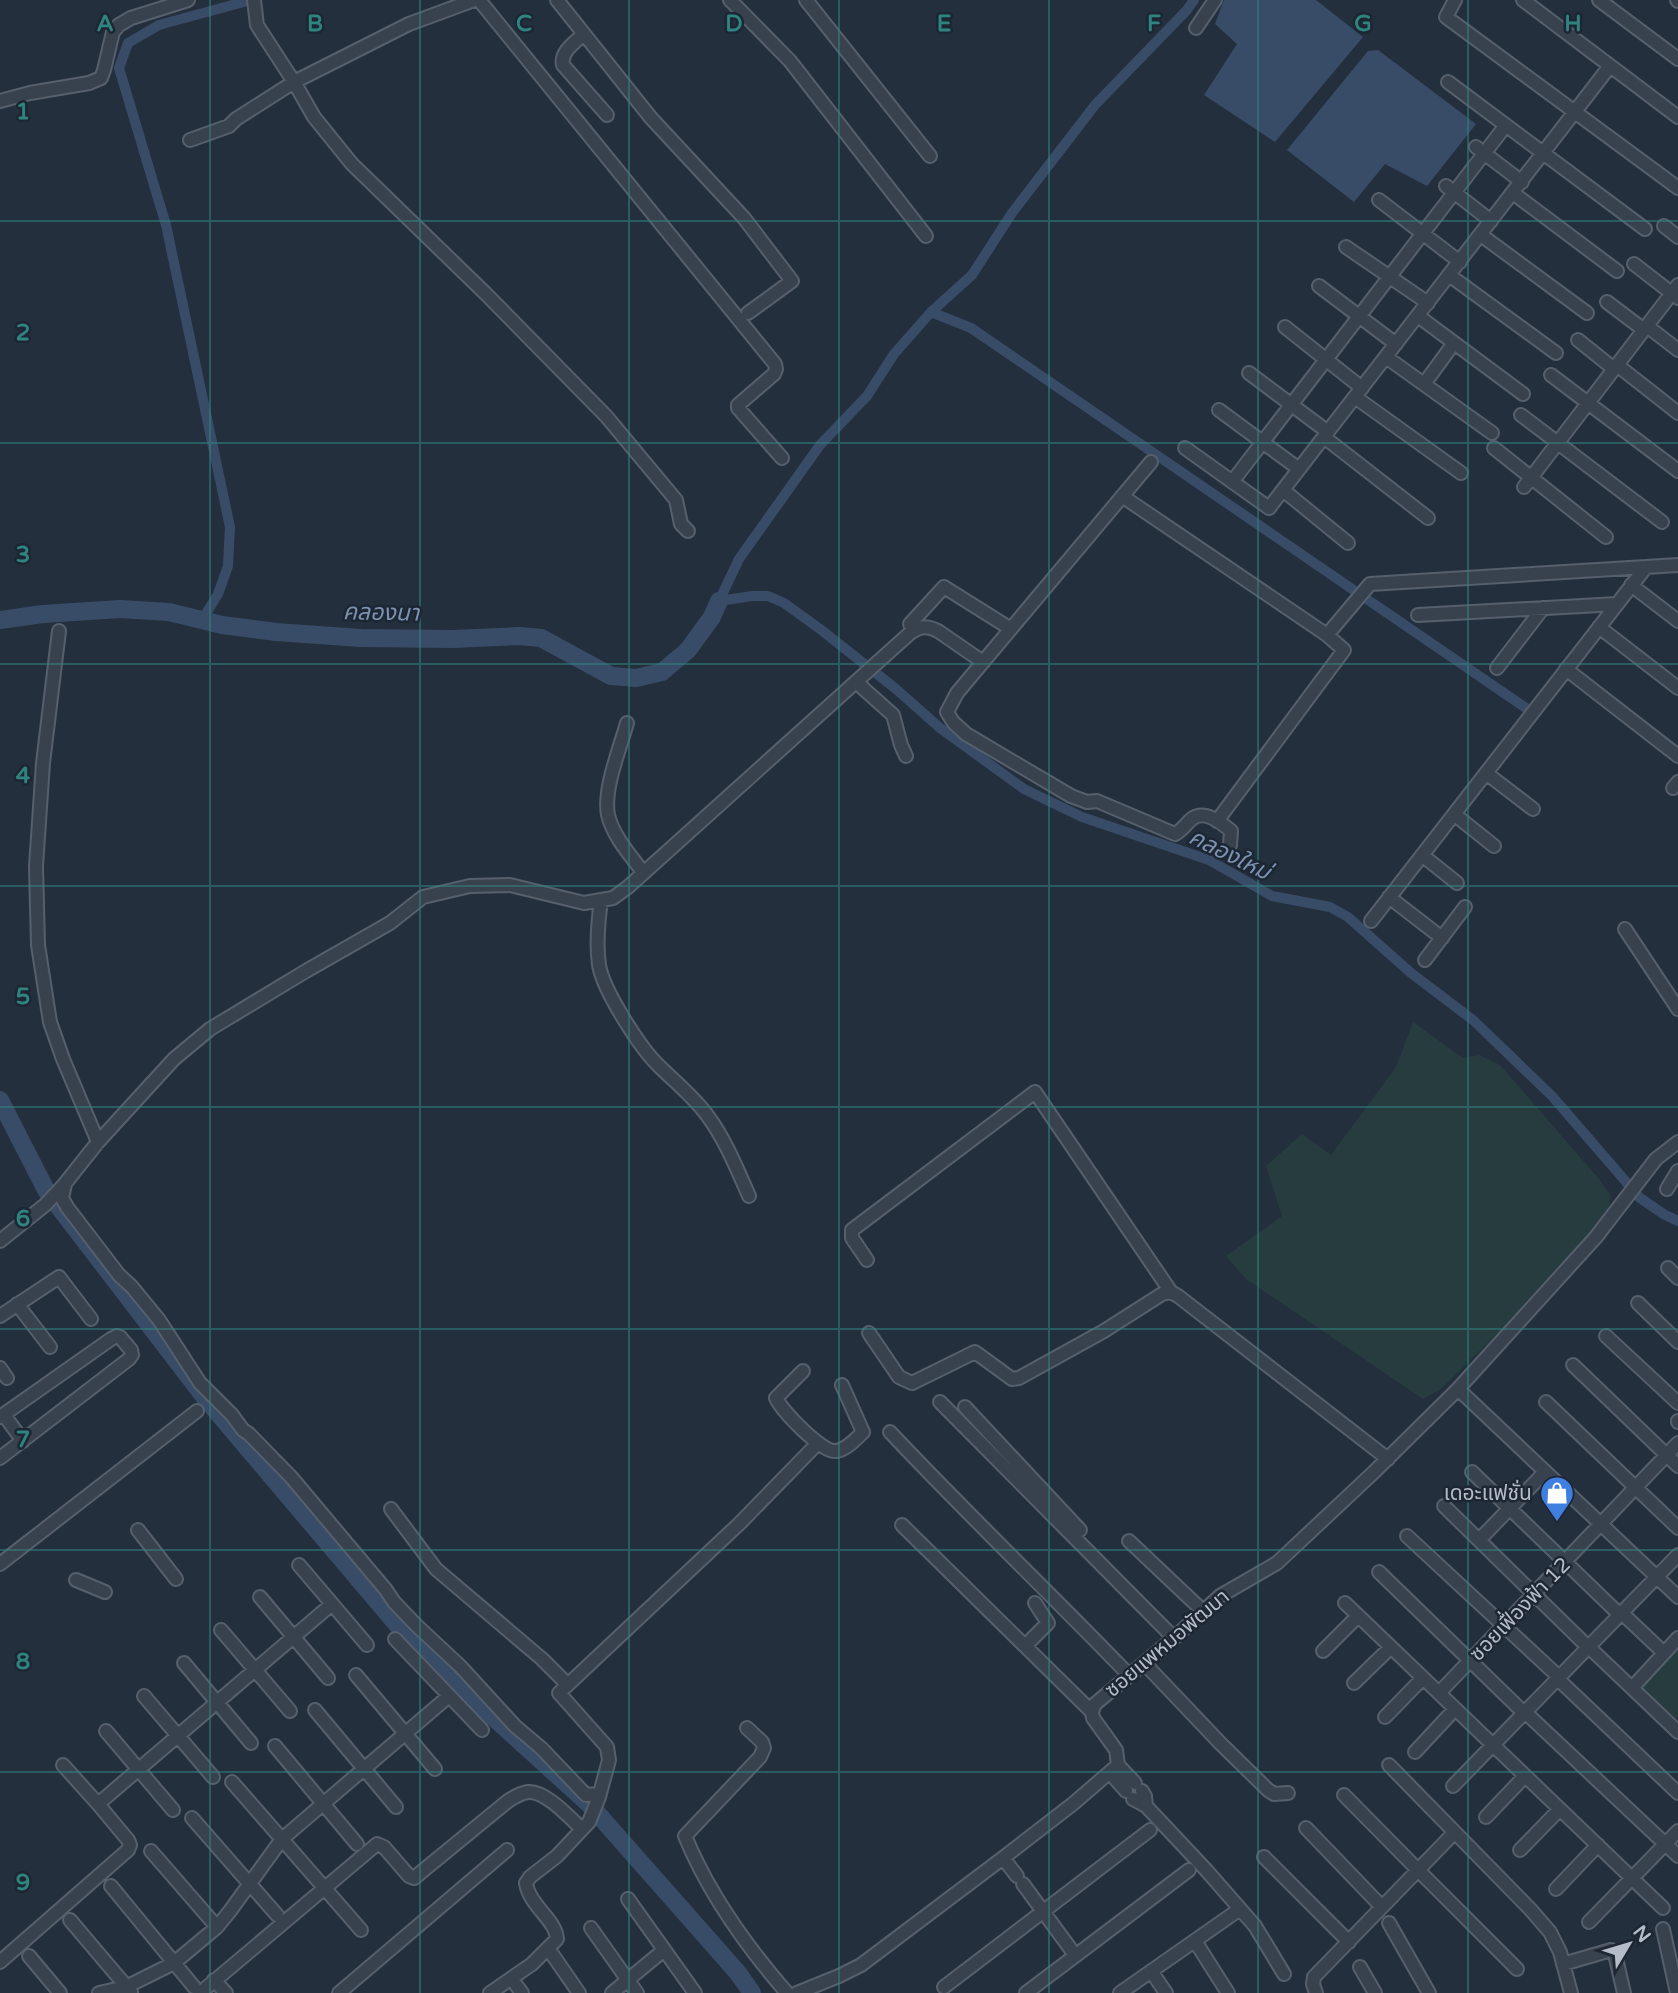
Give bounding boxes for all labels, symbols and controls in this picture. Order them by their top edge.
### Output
text: A [96,10,114,38]
text: B [307,10,323,38]
text: C [516,10,532,38]
text: D [725,10,743,38]
text: E [937,10,951,38]
text: F [1147,10,1161,38]
text: G [1354,10,1372,38]
text: H [1564,10,1582,38]
text: 1 [16,98,30,126]
text: 2 [16,319,30,347]
text: 3 [16,541,30,569]
water label: คลองนา [343,598,421,628]
text: 4 [16,762,31,790]
water label: คลองใหม่ [1184,823,1278,888]
text: 5 [16,983,30,1011]
text: 6 [16,1205,30,1233]
text: 7 [16,1426,30,1454]
shop icon: เดอะแฟชั่น [1538,1474,1576,1523]
place label: เดอะแฟชั่น [1444,1479,1532,1506]
street label: ซอยเฟื่องฟ้า 12 [1463,1550,1576,1666]
street label: ซอยแพหมอพัฒนา [1100,1584,1235,1703]
text: 8 [16,1648,30,1676]
text: 9 [16,1869,30,1897]
north arrow [1594,1909,1664,1979]
text: N [1628,1921,1655,1947]

